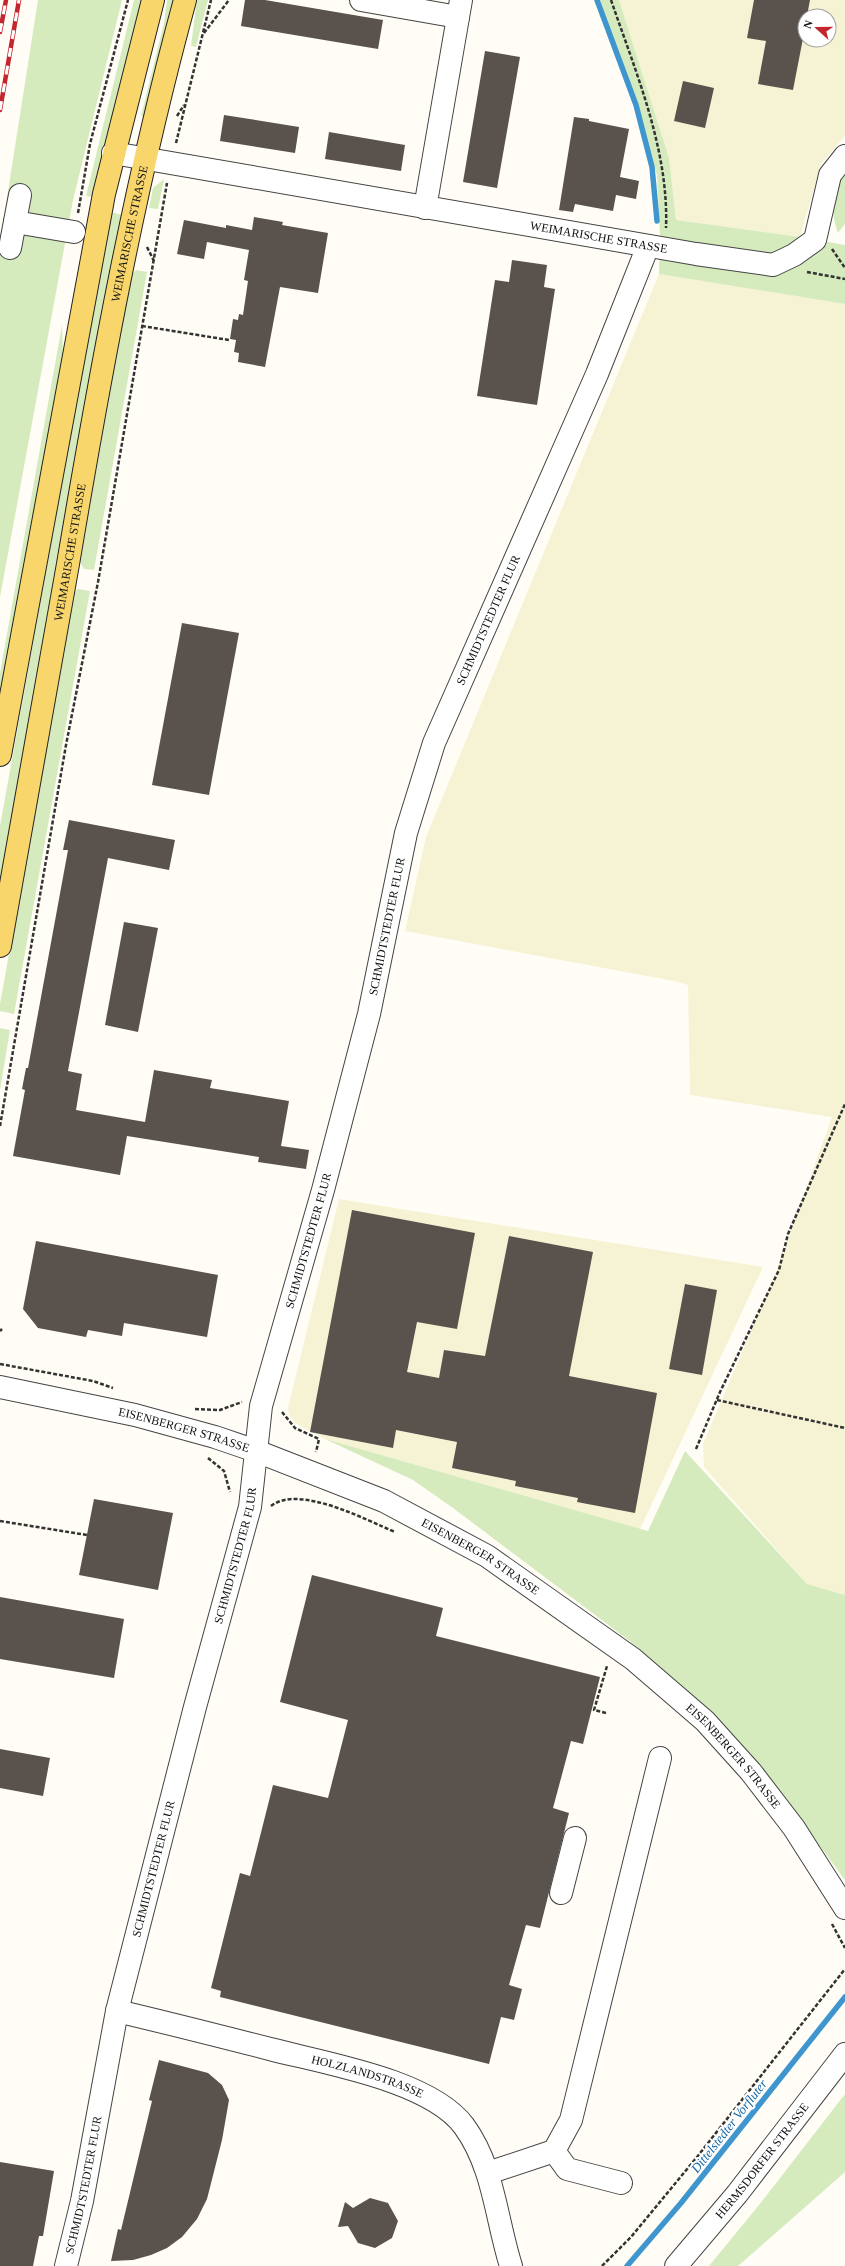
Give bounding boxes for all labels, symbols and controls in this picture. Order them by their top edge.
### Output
north arrow [797,8,837,48]
text: N [801,19,815,30]
street label: WEIMARISCHE STRASSE [108,164,151,303]
street label: WEIMARISCHE STRASSE [529,218,669,256]
street label: WEIMARISCHE STRASSE [51,482,89,622]
street label: SCHMIDTSTEDTER FLUR [453,553,523,687]
street label: SCHMIDTSTEDTER FLUR [366,856,408,997]
street label: SCHMIDTSTEDTER FLUR [282,1171,334,1310]
street label: EISENBERGER STRASSE [117,1405,251,1455]
street label: SCHMIDTSTEDTER FLUR [211,1487,259,1625]
street label: EISENBERGER STRASSE [419,1515,542,1598]
street label: EISENBERGER STRASSE [683,1701,783,1811]
street label: SCHMIDTSTEDTER FLUR [129,1799,178,1939]
street label: HOLZLANDSTRASSE [310,2052,426,2101]
water label: Dittelstedter Vorfluter [687,2076,771,2177]
street label: HERMSDORFER STRASSE [712,2100,812,2221]
street label: SCHMIDTSTEDTER FLUR [62,2115,105,2255]

